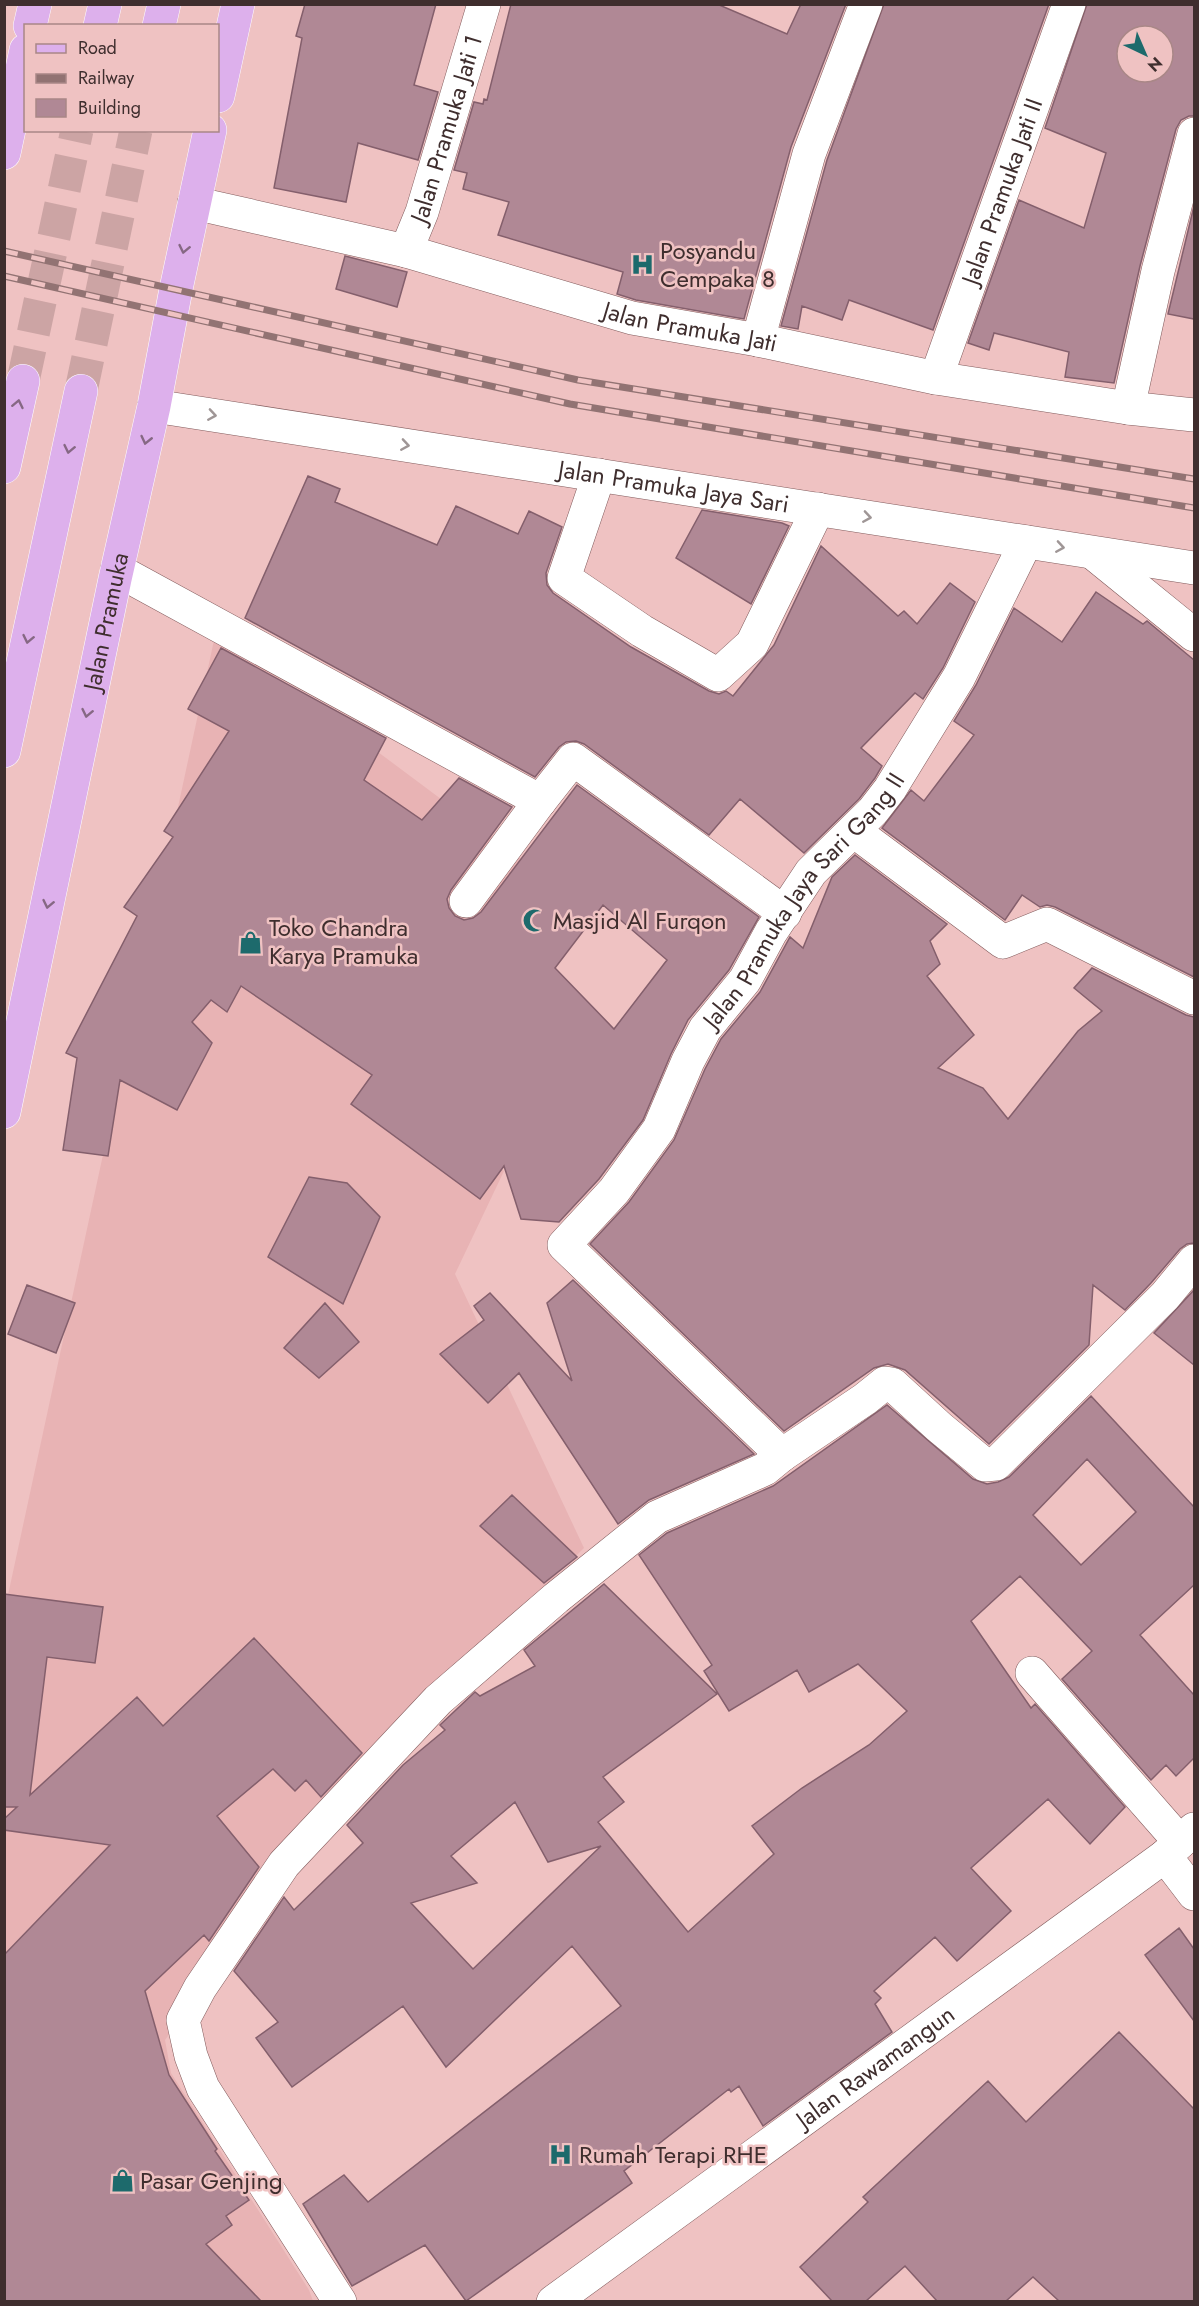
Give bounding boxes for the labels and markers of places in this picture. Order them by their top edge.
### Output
place label: Posyandu Cempaka 8 [660,233,775,296]
hospital icon: Posyandu Cempaka 8 [629,252,655,278]
place label: Masjid Al Furqon [553,903,727,938]
mosque icon: Masjid Al Furqon [522,908,548,934]
place label: Toko Chandra Karya Pramuka [269,910,418,973]
shop icon: Toko Chandra Karya Pramuka [238,929,264,955]
place label: Rumah Terapi RHE [579,2137,767,2172]
hospital icon: Rumah Terapi RHE [548,2142,574,2168]
place label: Pasar Genjing [140,2163,283,2198]
shop icon: Pasar Genjing [109,2168,135,2194]

